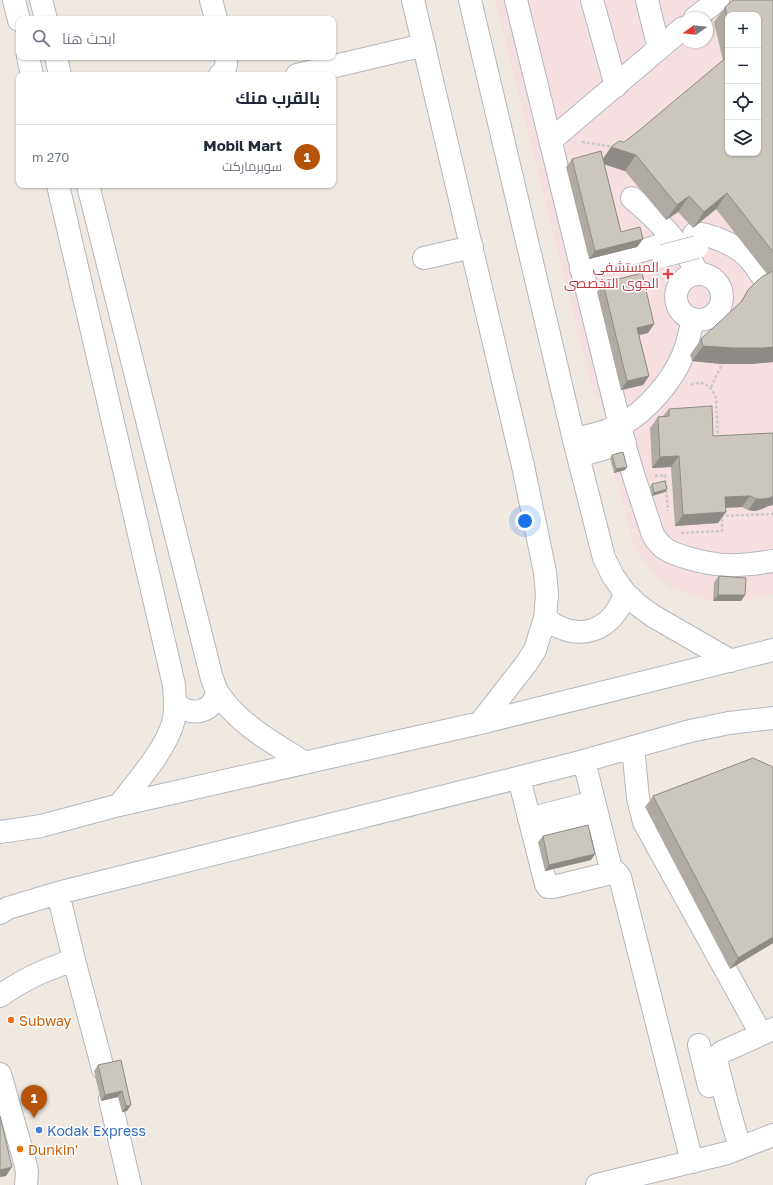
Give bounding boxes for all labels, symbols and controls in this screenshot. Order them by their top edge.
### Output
north arrow [677,12,713,48]
map controls [725,12,761,156]
button: + [725,12,761,48]
search box [16,16,336,60]
icon: search [30,27,52,49]
text: ابحث هنا [62,29,116,47]
button: − [725,48,761,84]
button: locate [725,84,761,120]
text: بالقرب منك [236,87,320,108]
button: layers [725,120,761,156]
text: Mobil Mart [203,136,282,154]
text: 270 m [32,149,69,165]
text: 1 [304,149,310,165]
text: سوبرماركت [222,158,282,174]
place label: المستشفى الجوى التخصصى [564,258,659,291]
marker: المستشفى الجوى التخصصى [662,268,674,280]
your location [515,511,535,531]
place label: Subway [19,1012,72,1029]
marker: Subway [6,1015,16,1025]
pin: 1 [21,1085,47,1118]
place label: Kodak Express [47,1122,146,1139]
marker: Kodak Express [34,1125,44,1135]
place label: Dunkin' [28,1141,78,1158]
marker: Dunkin' [15,1144,25,1154]

